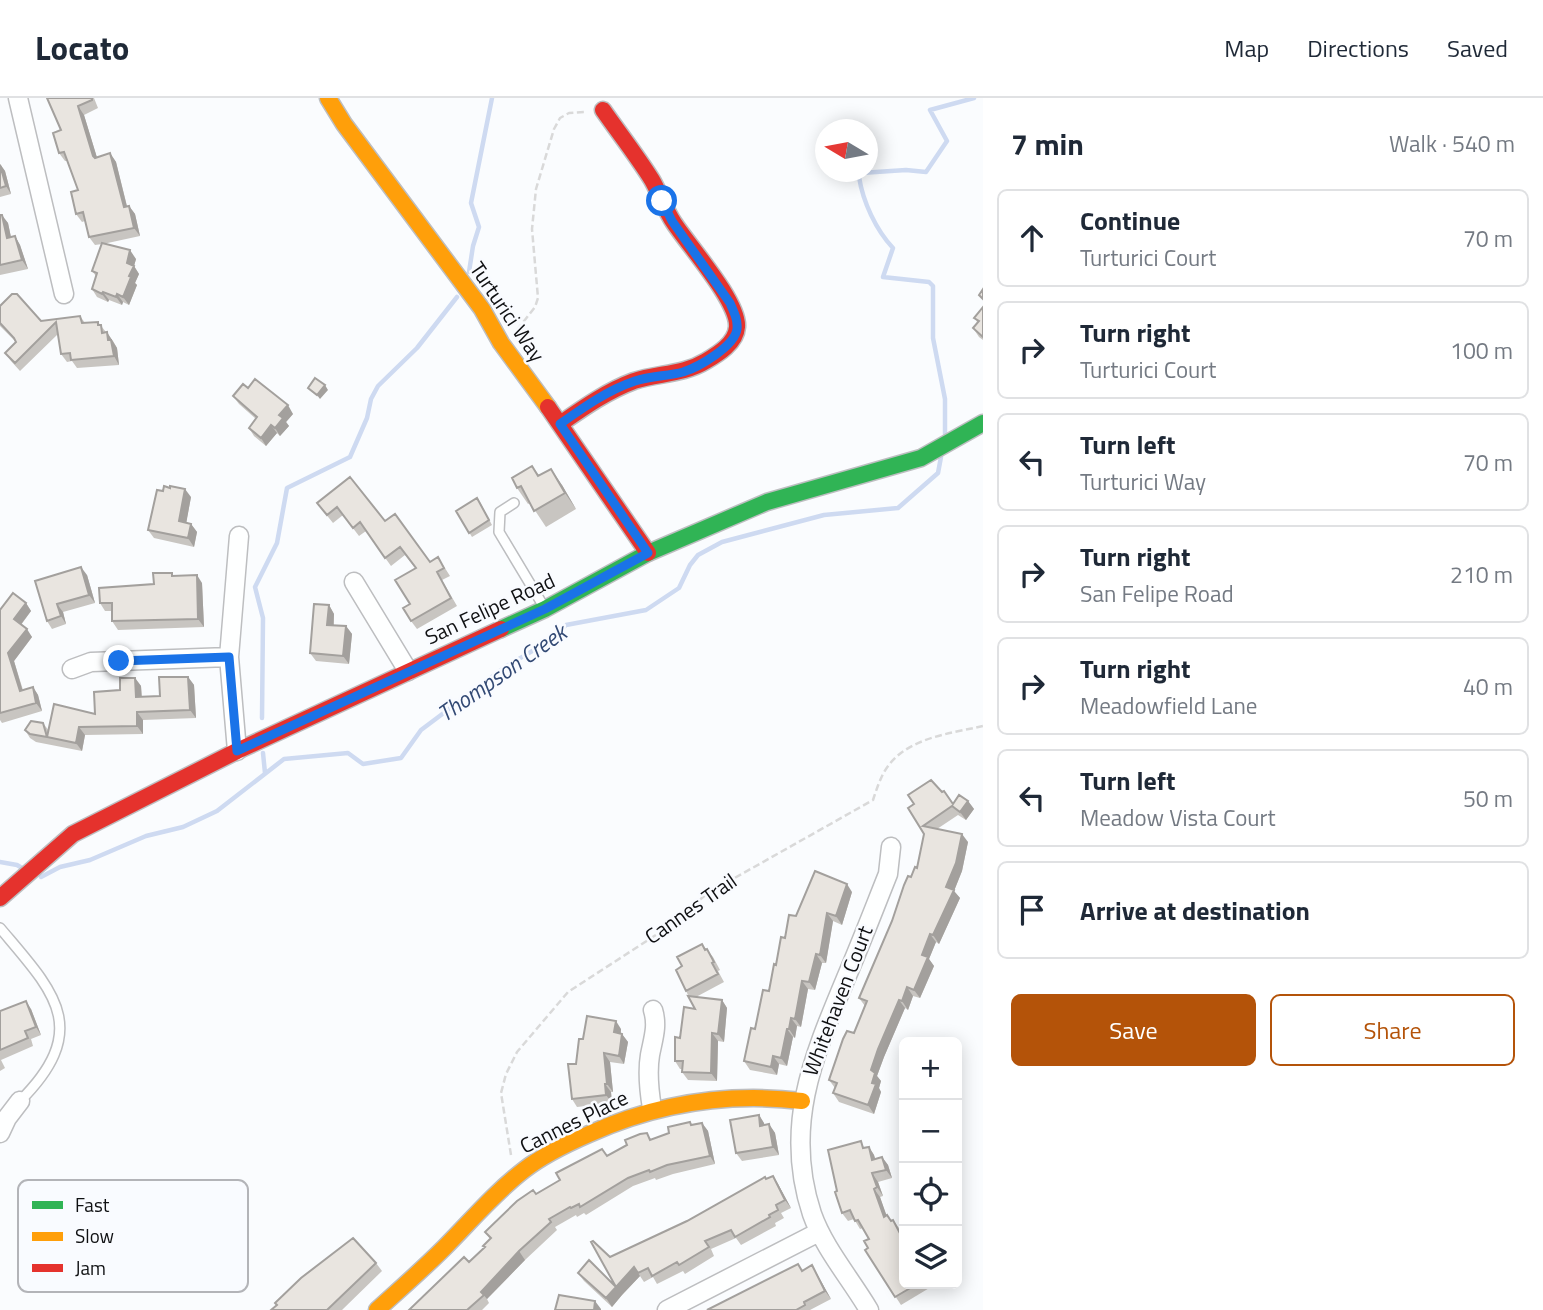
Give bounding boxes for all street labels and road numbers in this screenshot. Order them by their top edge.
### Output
street label: Turturici Way [462,255,553,368]
street label: San Felipe Road [419,564,560,652]
street label: Cannes Trail [638,865,743,952]
street label: Whitehaven Court [794,920,881,1080]
street label: Cannes Place [514,1081,633,1161]

